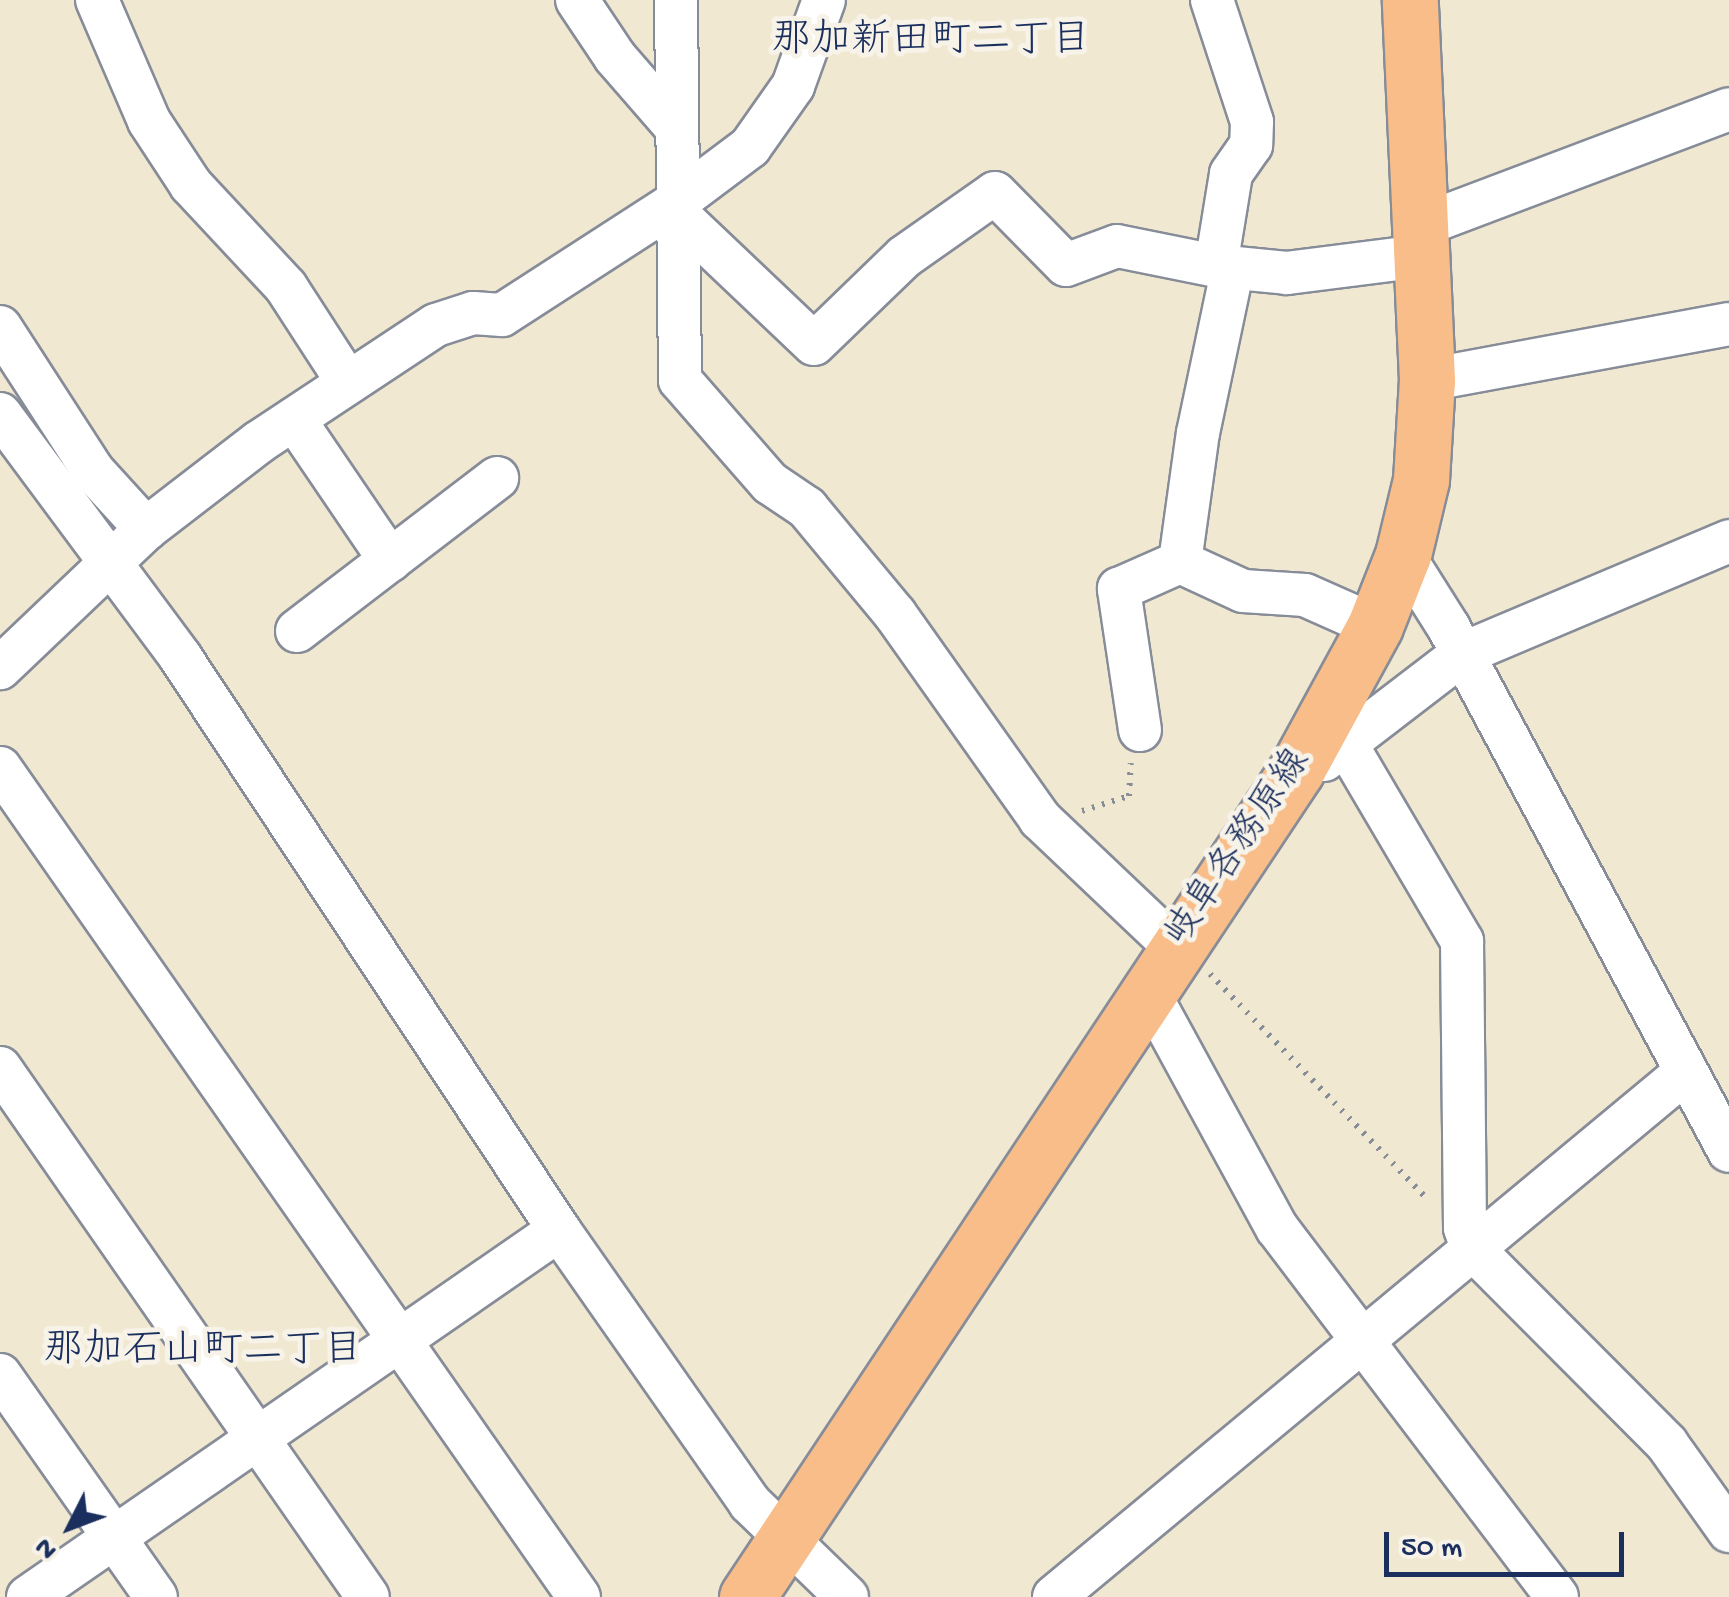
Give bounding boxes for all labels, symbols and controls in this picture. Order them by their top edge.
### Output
district label: 那加新田町二丁目 [771,19,1091,67]
street label: 岐阜各務原線 [1157,742,1323,956]
district label: 那加石山町二丁目 [43,1329,363,1377]
north arrow [20,1477,120,1577]
scale bar [1389,1512,1629,1574]
text: N [29,1530,66,1565]
text: 50 m [1401,1532,1462,1567]

